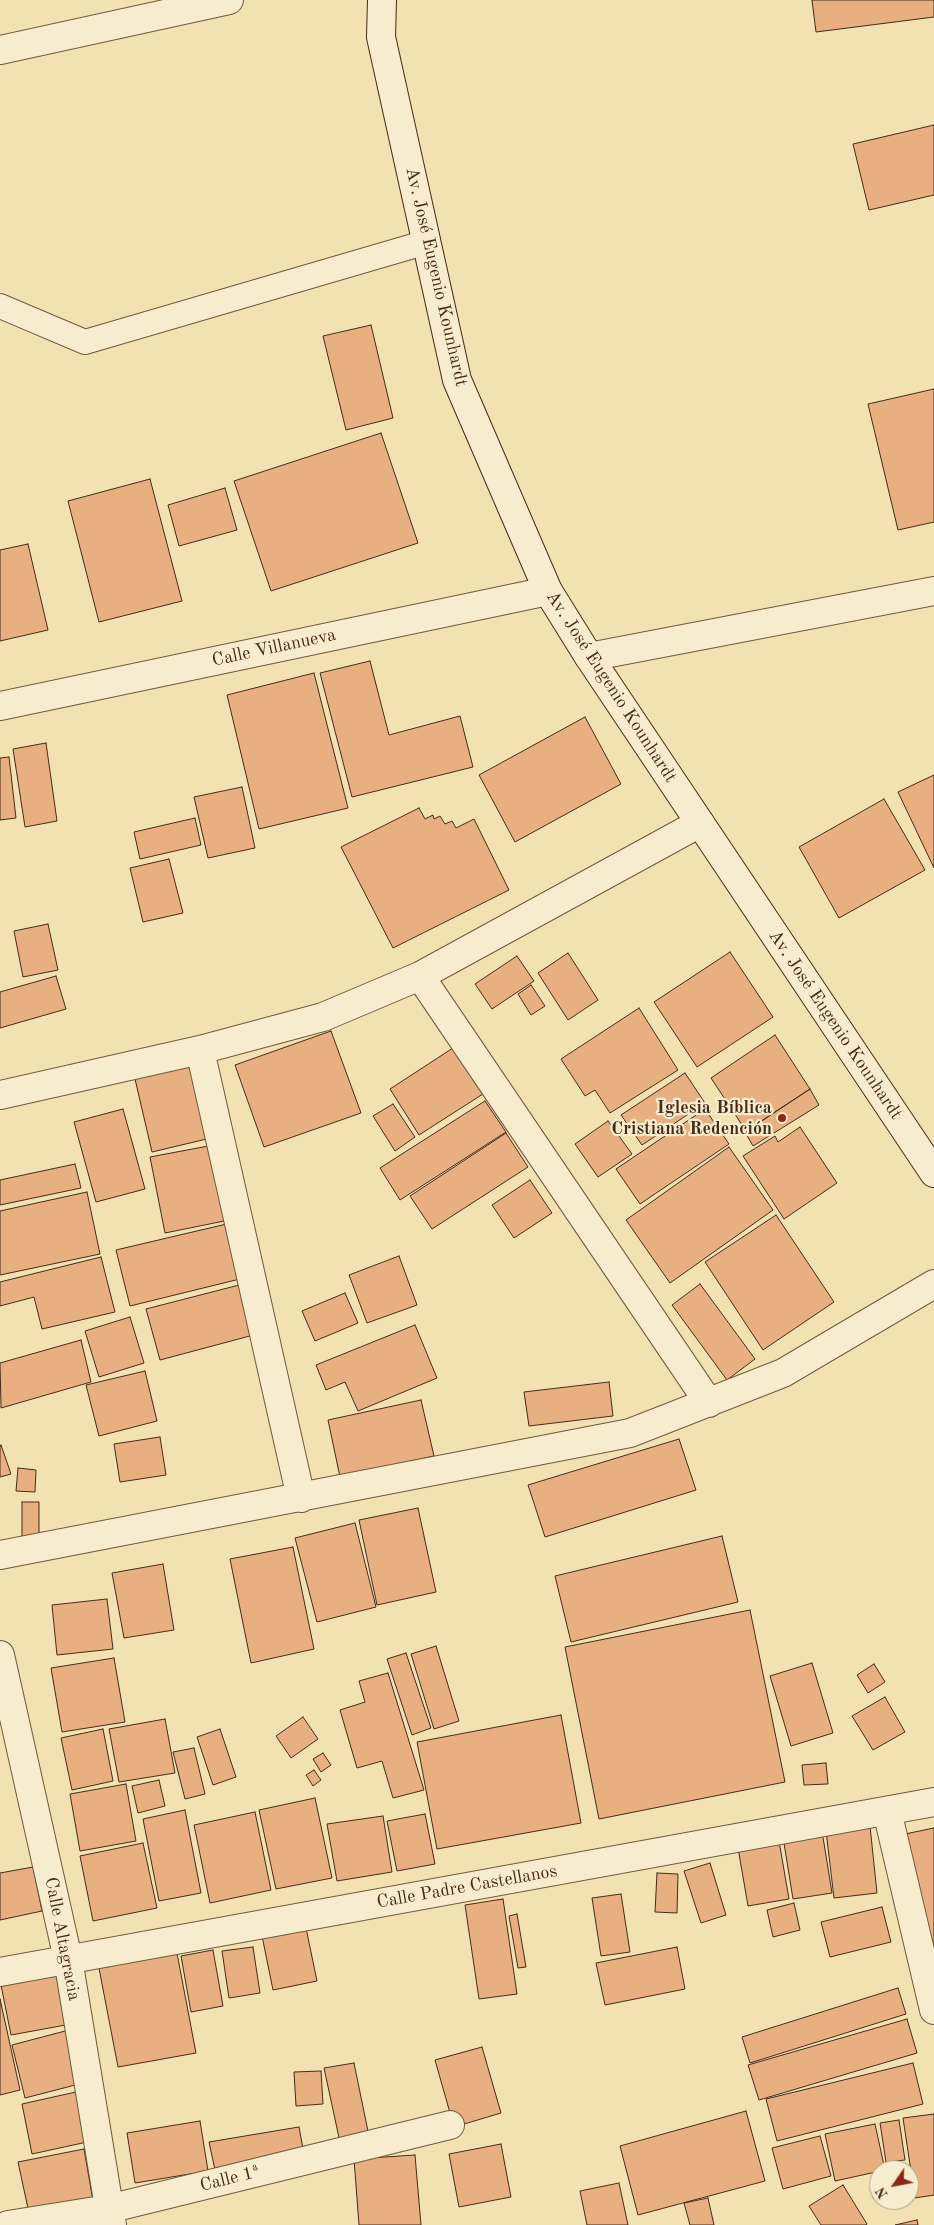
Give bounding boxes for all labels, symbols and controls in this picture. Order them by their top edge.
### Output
street label: Av. José Eugenio Kounhardt [400,165,472,389]
street label: Av. José Eugenio Kounhardt [541,587,681,787]
street label: Calle Villanueva [210,624,338,672]
street label: Av. José Eugenio Kounhardt [763,926,907,1124]
place label: Iglesia Bíblica Cristiana Redención [611,1097,772,1140]
marker: Iglesia Bíblica Cristiana Redención [776,1112,788,1124]
street label: Calle Padre Castellanos [375,1860,559,1914]
street label: Calle Altagracia [39,1875,85,2003]
north arrow [869,2160,919,2210]
street label: Calle 1ª [198,2161,262,2197]
text: N [873,2184,891,2201]

